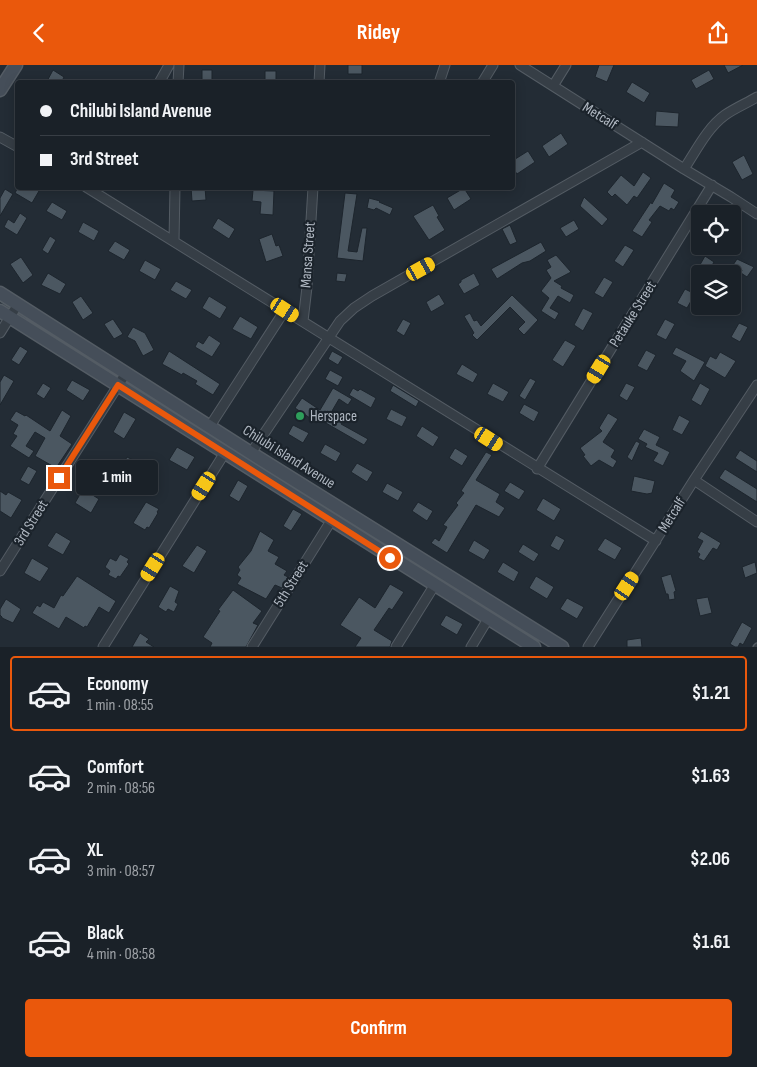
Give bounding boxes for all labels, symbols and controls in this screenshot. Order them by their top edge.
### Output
icon: back [25,19,53,47]
text: Ridey [357,19,400,46]
icon: share [704,19,732,47]
street label: Metcalf [579,98,622,134]
text: Chilubi Island Avenue [70,100,212,123]
text: 3rd Street [70,148,138,171]
map controls [691,205,741,315]
button: locate [691,205,741,255]
street label: Mansa Street [296,221,320,289]
car [404,255,437,283]
button: layers [691,265,741,315]
street label: Petauke Street [605,277,661,351]
car [268,296,301,324]
car [584,352,613,386]
place label: Herspace [310,407,357,426]
marker: Herspace [294,410,306,422]
street label: Chilubi Island Avenue [239,421,339,493]
car [472,425,505,453]
callout: 1 min [76,461,159,495]
route end [48,467,70,489]
text: 1 min [102,468,132,487]
car [189,469,218,503]
street label: Metcalf [654,493,690,536]
street label: 3rd Street [10,496,53,550]
route start [379,547,401,569]
car [138,550,167,584]
street label: 5th Street [269,557,313,611]
car [612,569,641,603]
icon: car [27,671,72,716]
text: Economy [87,673,149,696]
text: $1.21 [692,682,730,705]
text: 1 min · 08:55 [87,696,154,715]
icon: car [27,754,72,799]
text: Comfort [87,756,144,779]
text: $1.63 [691,765,730,788]
text: 2 min · 08:56 [87,779,155,798]
icon: car [27,837,72,882]
text: XL [87,839,103,862]
text: $2.06 [690,848,730,871]
text: 3 min · 08:57 [87,862,155,881]
icon: car [27,920,72,965]
text: Black [87,922,124,945]
text: $1.61 [692,931,730,954]
text: 4 min · 08:58 [87,945,155,964]
button: Confirm [25,999,732,1057]

